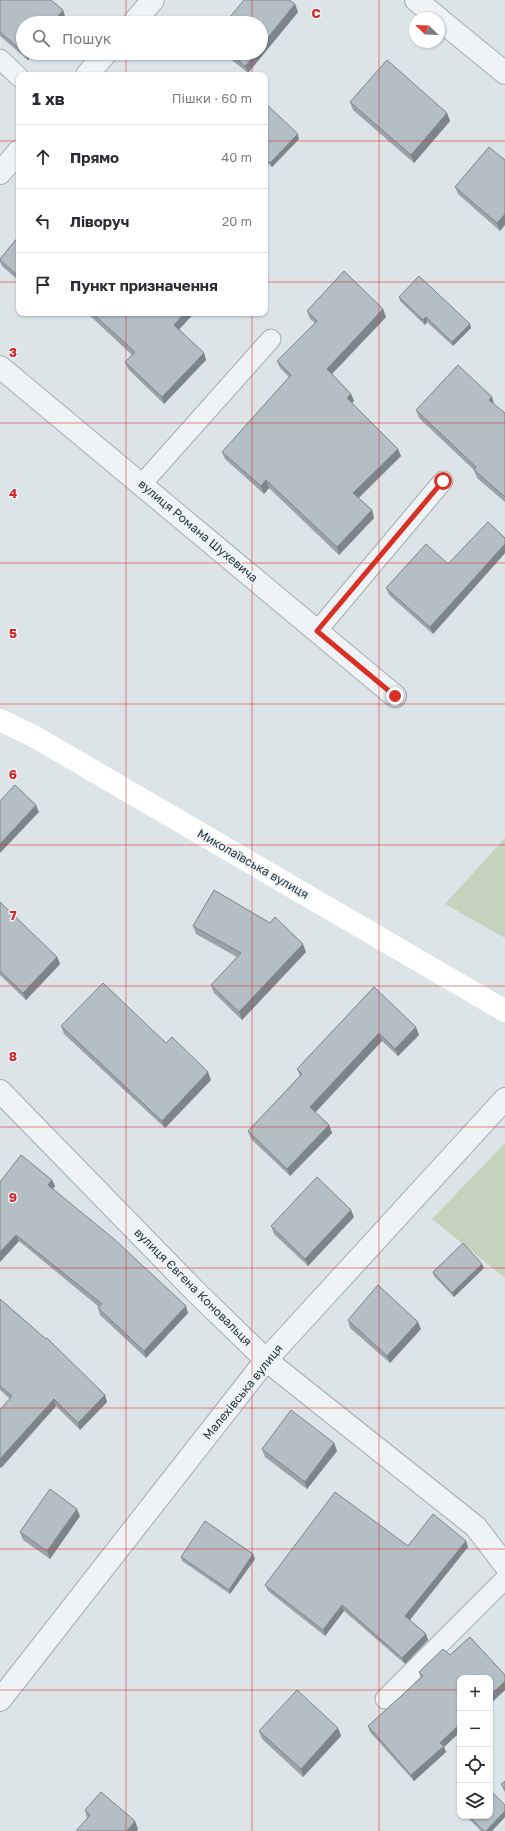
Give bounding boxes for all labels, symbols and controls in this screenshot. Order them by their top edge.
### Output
text: C [311,5,321,21]
north arrow [409,12,445,48]
search box [16,16,268,60]
icon: search [30,27,52,49]
text: Пошук [62,29,111,47]
text: 1 хв [32,88,65,109]
text: Пішки · 60 m [172,90,252,106]
icon: ahead [32,146,54,168]
text: Прямо [70,148,119,166]
text: 40 m [221,149,252,165]
icon: left [32,210,54,232]
text: Ліворуч [70,212,129,230]
text: 20 m [222,213,252,229]
icon: arrive [32,274,54,296]
text: Пункт призначення [70,276,218,294]
text: 3 [9,344,17,360]
route start [434,472,452,490]
street label: вулиця Романа Шухевича [135,476,261,585]
text: 4 [9,485,17,501]
text: 5 [9,625,17,641]
route end [386,687,404,705]
text: 6 [9,766,17,782]
street label: Миколаївська вулиця [195,825,312,902]
text: 7 [9,907,17,923]
text: 8 [9,1048,17,1064]
text: 9 [9,1189,17,1205]
street label: вулиця Євгена Коновальця [131,1225,255,1349]
street label: Малехівська вулиця [199,1341,286,1442]
map controls [457,1675,493,1819]
button: + [457,1675,493,1711]
button: − [457,1711,493,1747]
button: locate [457,1747,493,1783]
button: layers [457,1783,493,1819]

